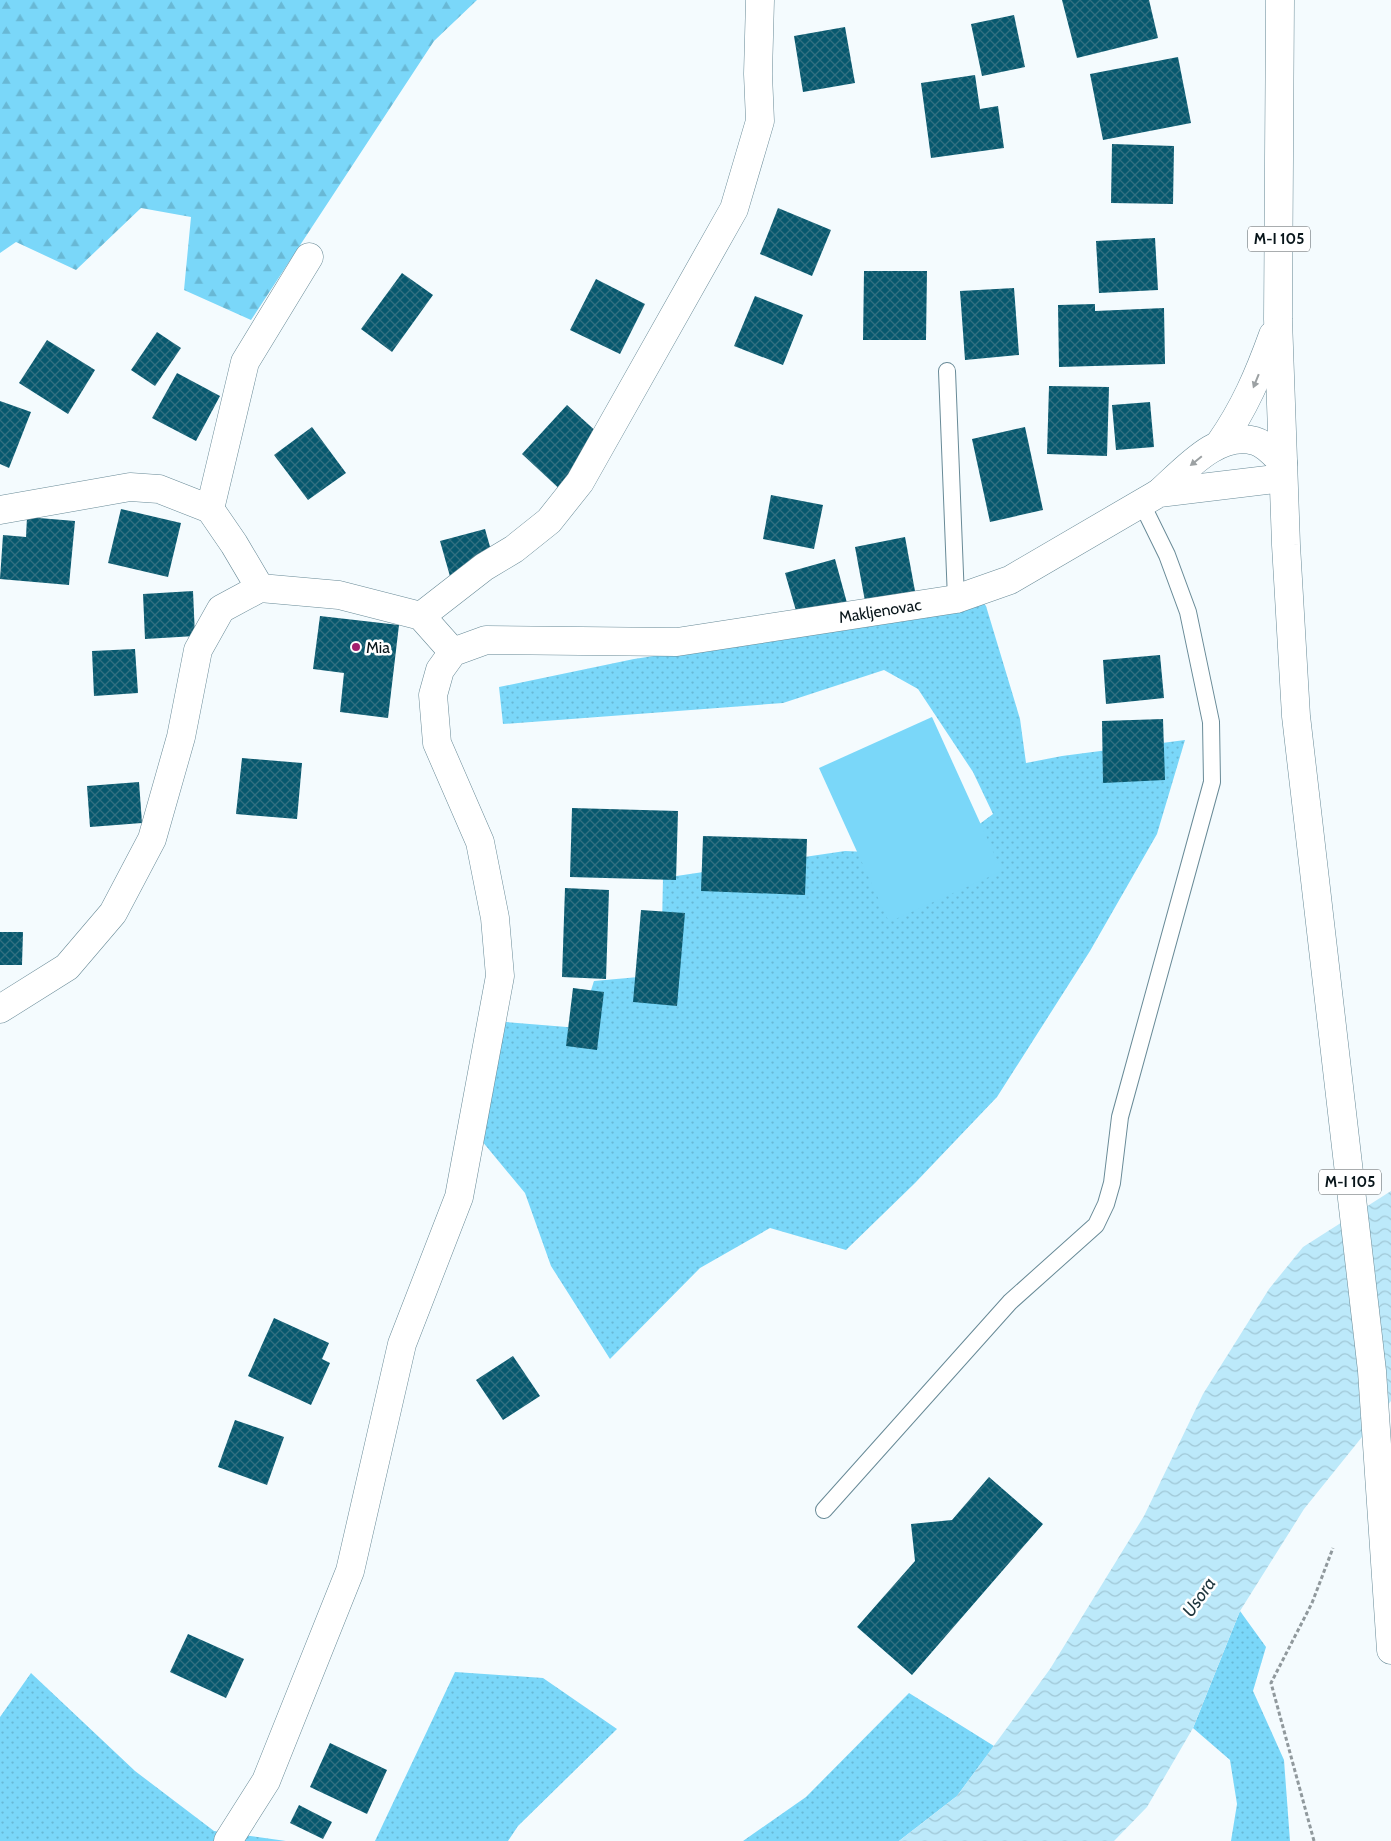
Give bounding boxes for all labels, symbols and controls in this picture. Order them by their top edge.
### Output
road number: M-I 105 [1248,226,1310,252]
one-way arrow [1252,374,1260,389]
one-way arrow [1190,456,1203,467]
street label: Makljenovac [837,595,923,627]
place label: Mia [366,638,390,657]
marker: Mia [350,641,362,653]
road number: M-I 105 [1319,1170,1381,1194]
water label: Usora [1178,1573,1220,1621]

